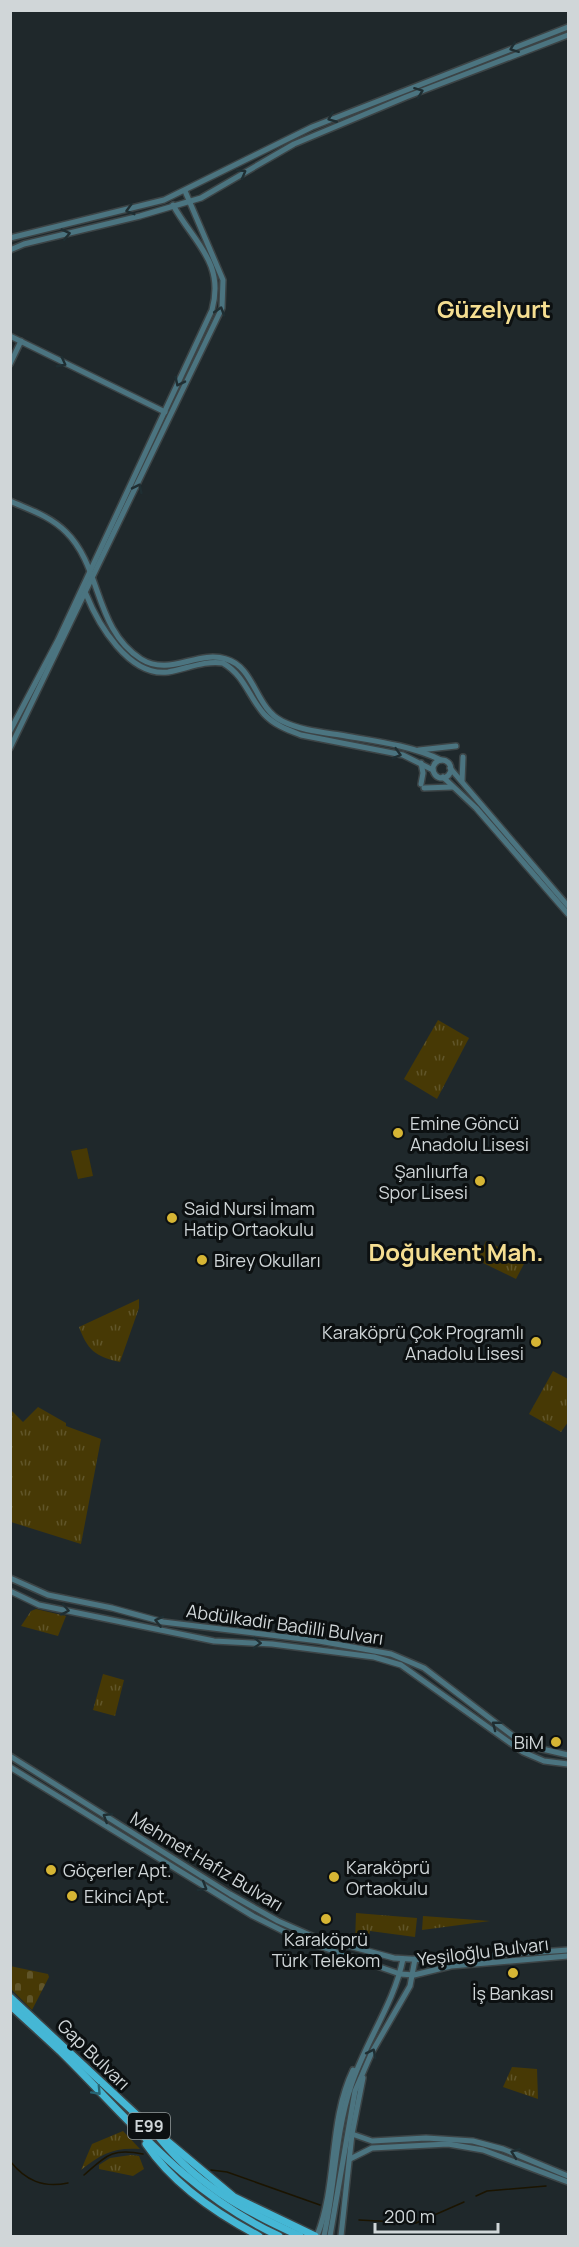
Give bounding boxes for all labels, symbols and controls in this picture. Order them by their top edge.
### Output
one-way arrow [509,41,520,53]
one-way arrow [412,87,423,99]
one-way arrow [327,111,338,124]
one-way arrow [235,169,246,180]
one-way arrow [125,202,135,215]
one-way arrow [61,228,71,241]
district label: Güzelyurt [437,292,551,325]
one-way arrow [213,306,225,317]
one-way arrow [56,356,67,367]
one-way arrow [174,376,186,387]
one-way arrow [130,483,142,494]
one-way arrow [391,747,402,759]
place label: Emine Göncü Anadolu Lisesi [410,1111,529,1156]
marker: Emine Göncü Anadolu Lisesi [391,1126,405,1140]
place label: Şanlıurfa Spor Lisesi [378,1159,468,1204]
marker: Şanlıurfa Spor Lisesi [473,1174,487,1188]
place label: Said Nursi İmam Hatip Ortaokulu [184,1196,315,1241]
marker: Said Nursi İmam Hatip Ortaokulu [165,1211,179,1225]
district label: Doğukent Mah. [368,1235,544,1268]
place label: Birey Okulları [214,1248,321,1272]
marker: Birey Okulları [195,1253,209,1267]
place label: Karaköprü Çok Programlı Anadolu Lisesi [322,1320,524,1365]
marker: Karaköprü Çok Programlı Anadolu Lisesi [529,1335,543,1349]
street label: Abdülkadir Badilli Bulvarı [185,1598,385,1650]
one-way arrow [60,1603,70,1616]
one-way arrow [154,1615,164,1628]
one-way arrow [253,1637,262,1650]
one-way arrow [492,1722,503,1733]
place label: BiM [514,1730,544,1754]
marker: BiM [549,1735,563,1749]
street label: Mehmet Hafız Bulvarı [126,1806,288,1916]
one-way arrow [103,1813,113,1825]
place label: Karaköprü Ortaokulu [346,1855,430,1900]
place label: Göçerler Apt. [63,1858,172,1882]
marker: Göçerler Apt. [44,1863,58,1877]
marker: Karaköprü Ortaokulu [327,1870,341,1884]
one-way arrow [197,1879,207,1891]
place label: Ekinci Apt. [84,1884,169,1908]
marker: Ekinci Apt. [65,1889,79,1903]
marker: Karaköprü Türk Telekom [319,1912,333,1926]
place label: Karaköprü Türk Telekom [272,1927,380,1972]
street label: Yeşiloğlu Bulvarı [416,1931,550,1971]
marker: İş Bankası [506,1966,520,1980]
place label: İş Bankası [472,1981,554,2005]
street label: Gap Bulvarı [53,2013,135,2095]
one-way arrow [365,2049,376,2060]
one-way arrow [90,2084,101,2094]
road number: E99 [128,2113,170,2139]
one-way arrow [510,2148,521,2160]
scale bar [375,2196,498,2234]
text: 200 m [384,2204,435,2228]

